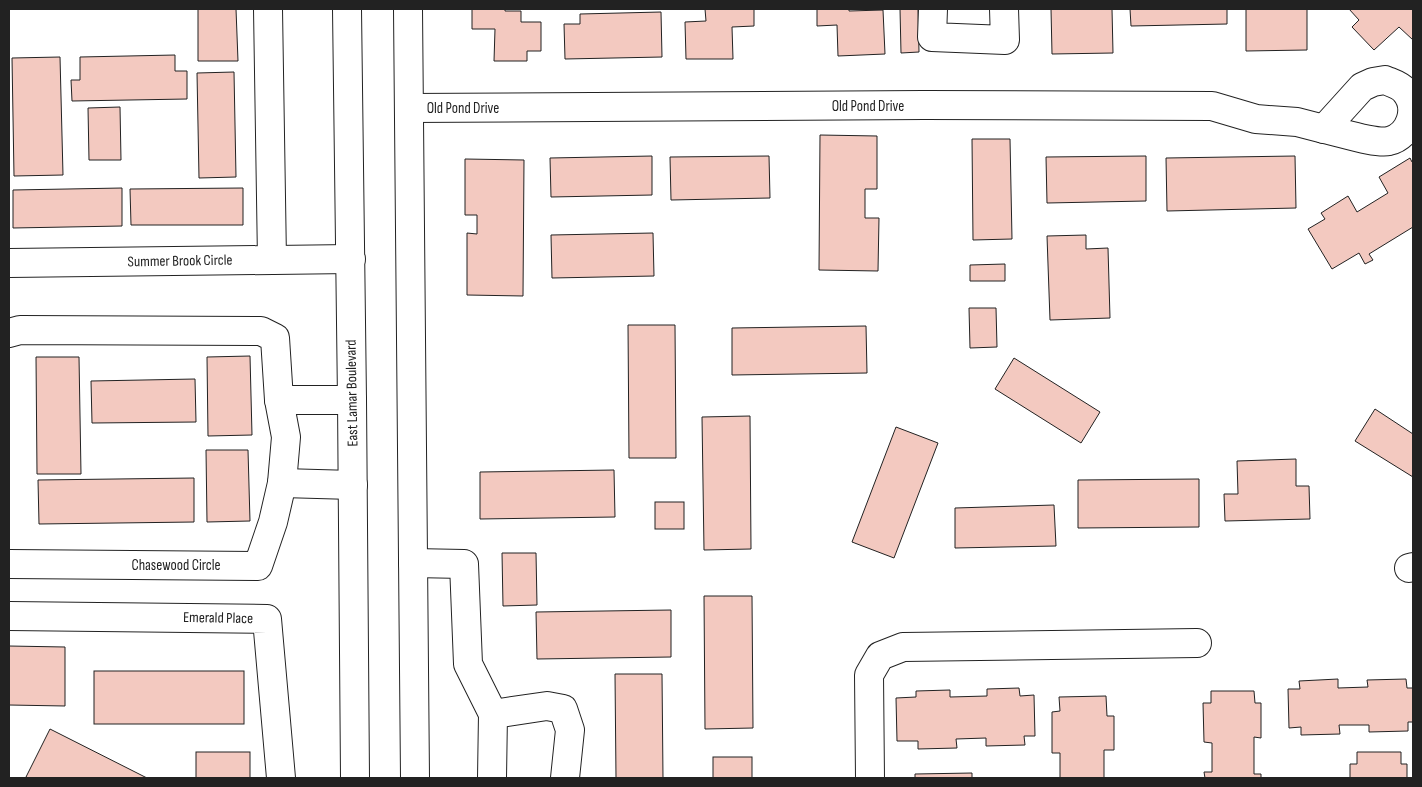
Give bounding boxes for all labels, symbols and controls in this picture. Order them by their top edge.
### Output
street label: Old Pond Drive [832,97,904,116]
street label: Old Pond Drive [427,99,499,118]
street label: Summer Brook Circle [127,251,233,271]
street label: East Lamar Boulevard [342,339,362,447]
street label: Chasewood Circle [131,556,221,575]
street label: Emerald Place [183,608,253,628]

